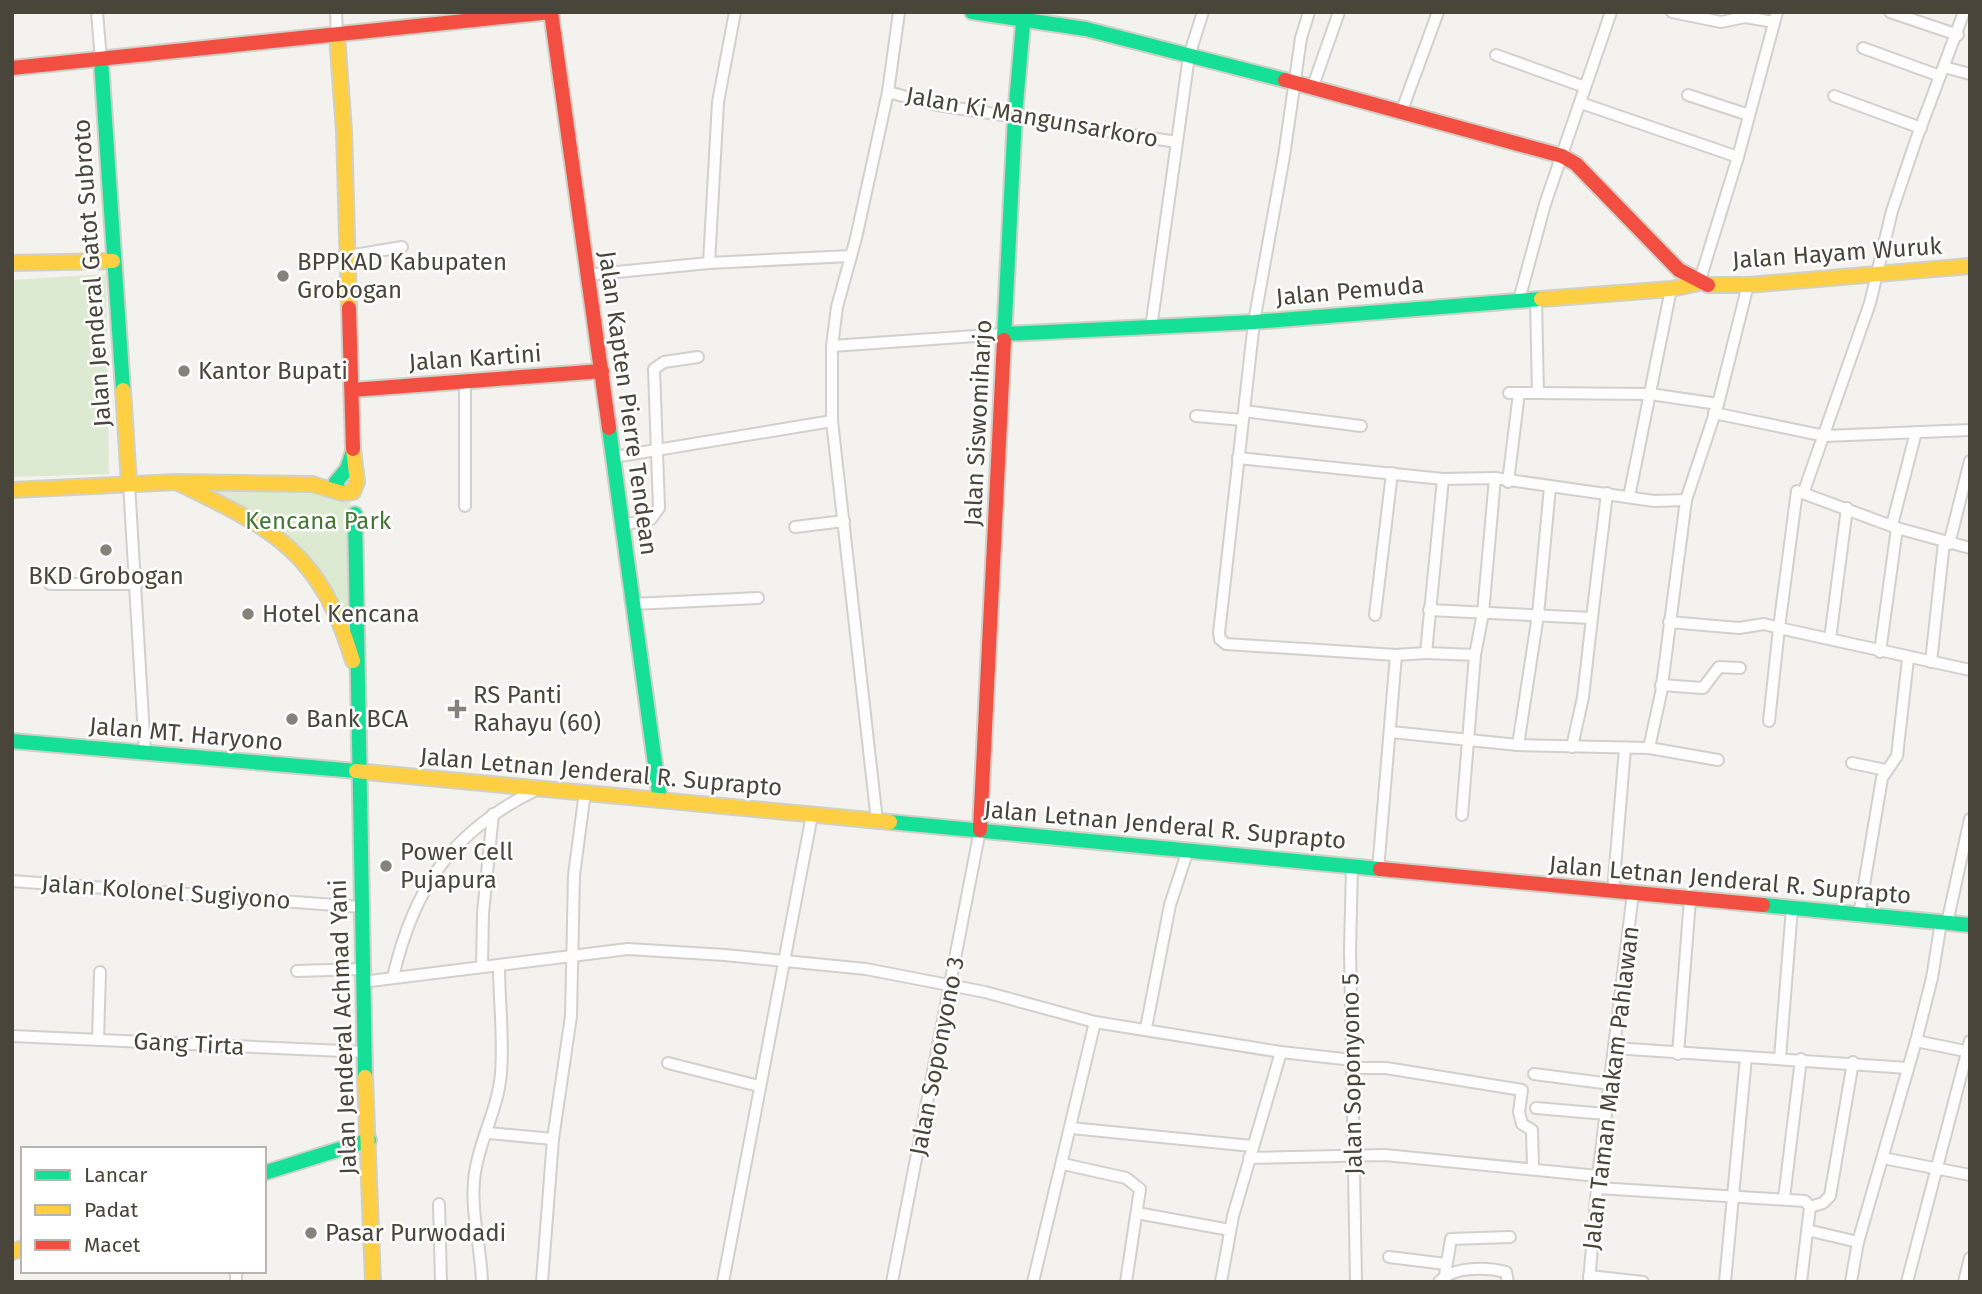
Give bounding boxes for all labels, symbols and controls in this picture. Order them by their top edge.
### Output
street label: Jalan Ki Mangunsarkoro [904,81,1160,153]
street label: Jalan Jenderal Gatot Subroto [67,118,117,428]
street label: Jalan Hayam Wuruk [1731,232,1943,274]
place label: BPPKAD Kabupaten Grobogan [297,248,507,304]
street label: Jalan Kapten Pierre Tendean [593,249,663,557]
marker: BPPKAD Kabupaten Grobogan [275,268,291,284]
street label: Jalan Pemuda [1275,271,1425,311]
street label: Jalan Siswomiharjo [959,319,997,527]
street label: Jalan Kartini [408,339,542,377]
place label: Kantor Bupati [198,357,348,385]
marker: Kantor Bupati [176,363,192,379]
park label: Kencana Park [245,507,392,535]
marker: BKD Grobogan [98,542,114,558]
place label: BKD Grobogan [28,562,184,590]
place label: Hotel Kencana [262,600,419,628]
marker: Hotel Kencana [240,606,256,622]
place label: RS Panti Rahayu (60) [473,681,601,737]
marker: RS Panti Rahayu (60) [447,699,467,719]
place label: Bank BCA [306,705,408,733]
marker: Bank BCA [284,711,300,727]
street label: Jalan MT. Haryono [88,712,284,756]
street label: Jalan Letnan Jenderal R. Suprapto [419,742,783,802]
street label: Jalan Letnan Jenderal R. Suprapto [983,795,1347,855]
place label: Power Cell Pujapura [400,838,513,894]
street label: Jalan Letnan Jenderal R. Suprapto [1548,850,1912,910]
marker: Power Cell Pujapura [378,858,394,874]
street label: Jalan Kolonel Sugiyono [40,869,292,915]
street label: Jalan Jenderal Achmad Yani [324,879,362,1175]
street label: Jalan Taman Makam Pahlawan [1577,924,1645,1252]
street label: Jalan Soponyono 3 [904,954,970,1158]
street label: Jalan Soponyono 5 [1336,973,1368,1175]
street label: Gang Tirta [133,1027,245,1061]
legend [21,1147,266,1273]
text: Lancar [84,1162,147,1188]
text: Padat [84,1197,138,1223]
place label: Pasar Purwodadi [325,1219,506,1247]
marker: Pasar Purwodadi [303,1225,319,1241]
text: Macet [84,1232,141,1258]

